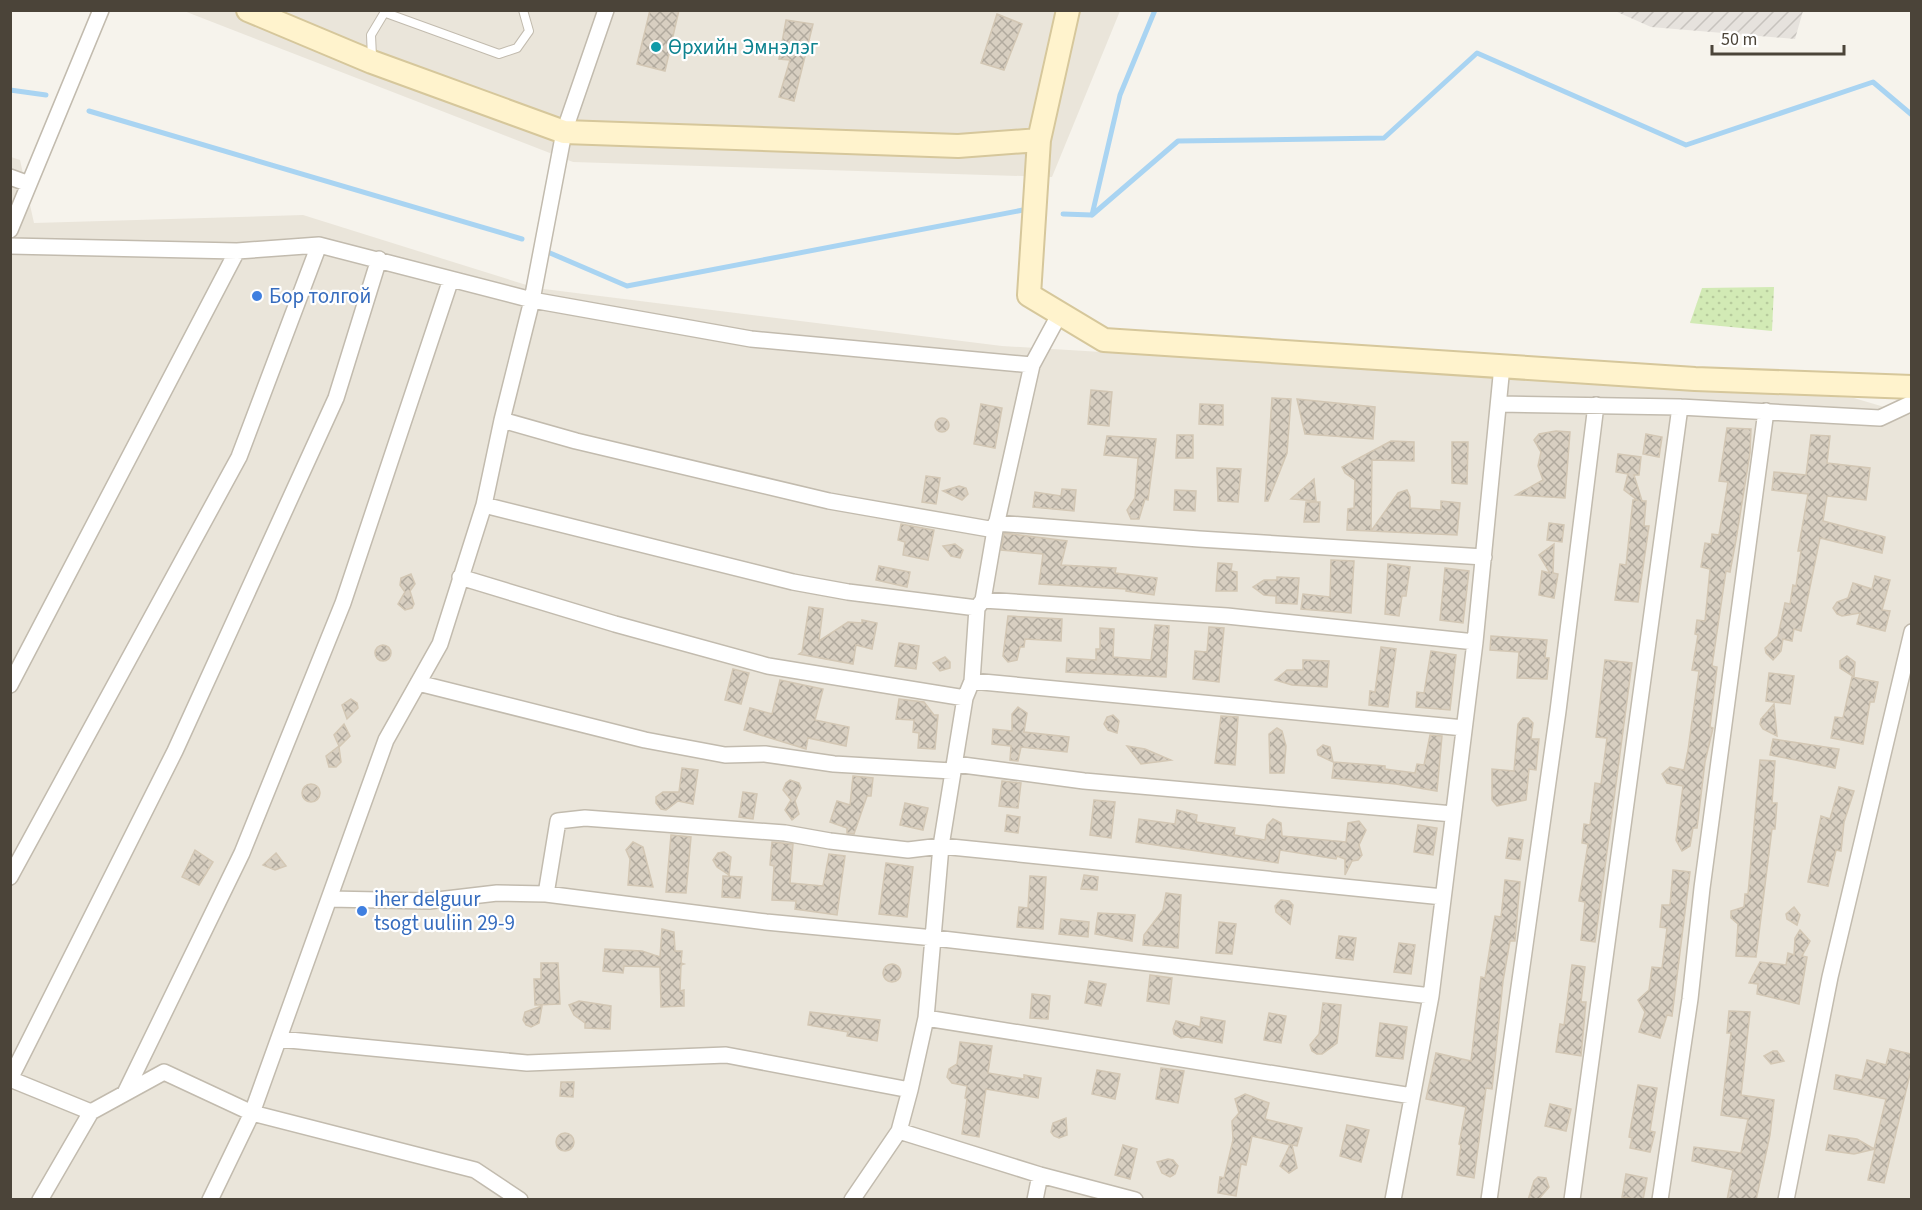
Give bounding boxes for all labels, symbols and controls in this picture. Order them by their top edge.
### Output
scale bar [1712,18,1844,56]
text: 50 m [1721,27,1757,52]
place label: Өрхийн Эмнэлэг [668,32,819,62]
marker: Өрхийн Эмнэлэг [649,40,663,54]
place label: Бор толгой [269,281,371,311]
marker: Бор толгой [250,289,264,303]
place label: iher delguur tsogt uuliin 29-9 [374,884,515,938]
marker: iher delguur tsogt uuliin 29-9 [355,904,369,918]

